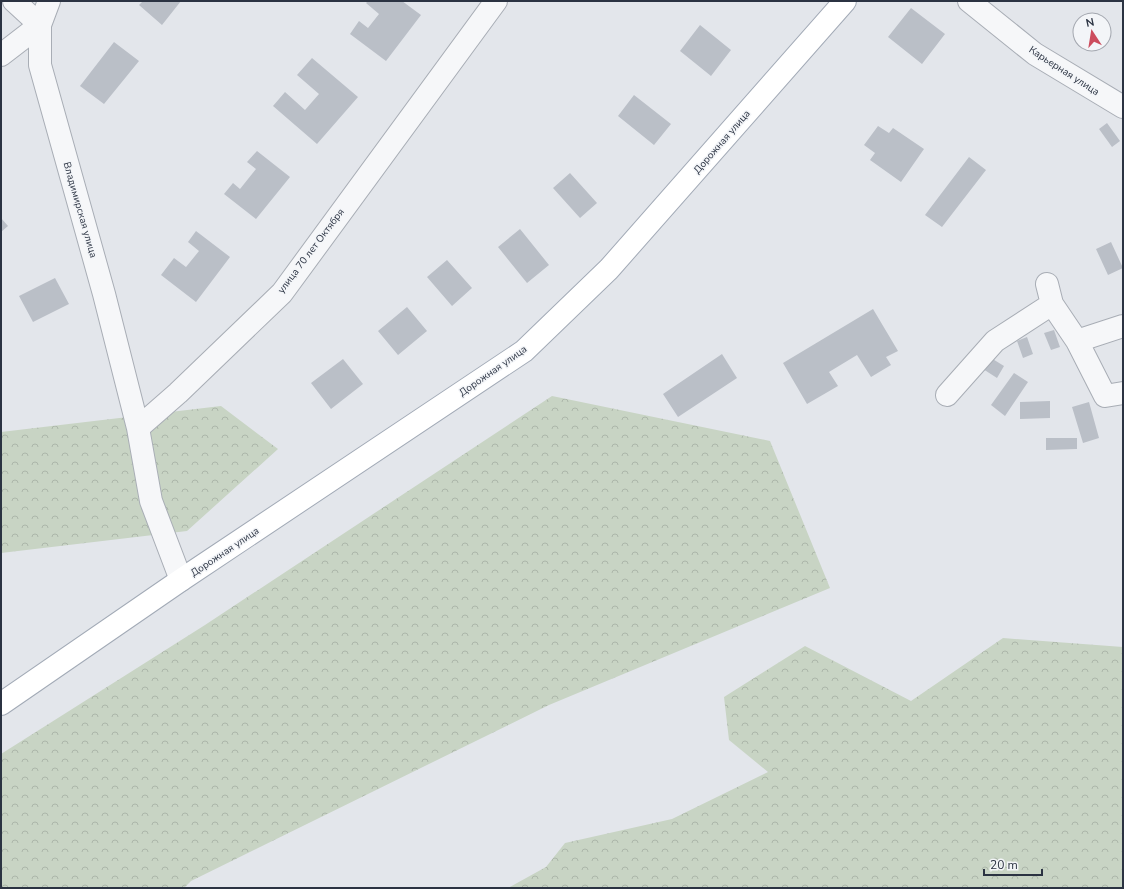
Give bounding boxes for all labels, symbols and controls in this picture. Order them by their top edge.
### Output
north arrow [1072,12,1112,52]
text: N [1084,15,1096,31]
street label: Карьерная улица [1026,43,1102,99]
street label: Дорожная улица [690,107,754,177]
street label: Владимирская улица [60,160,100,260]
street label: улица 70 лет Октября [274,206,348,296]
street label: Дорожная улица [456,342,530,400]
street label: Дорожная улица [188,524,262,580]
scale bar [984,851,1042,877]
text: 20 m [990,857,1018,873]

